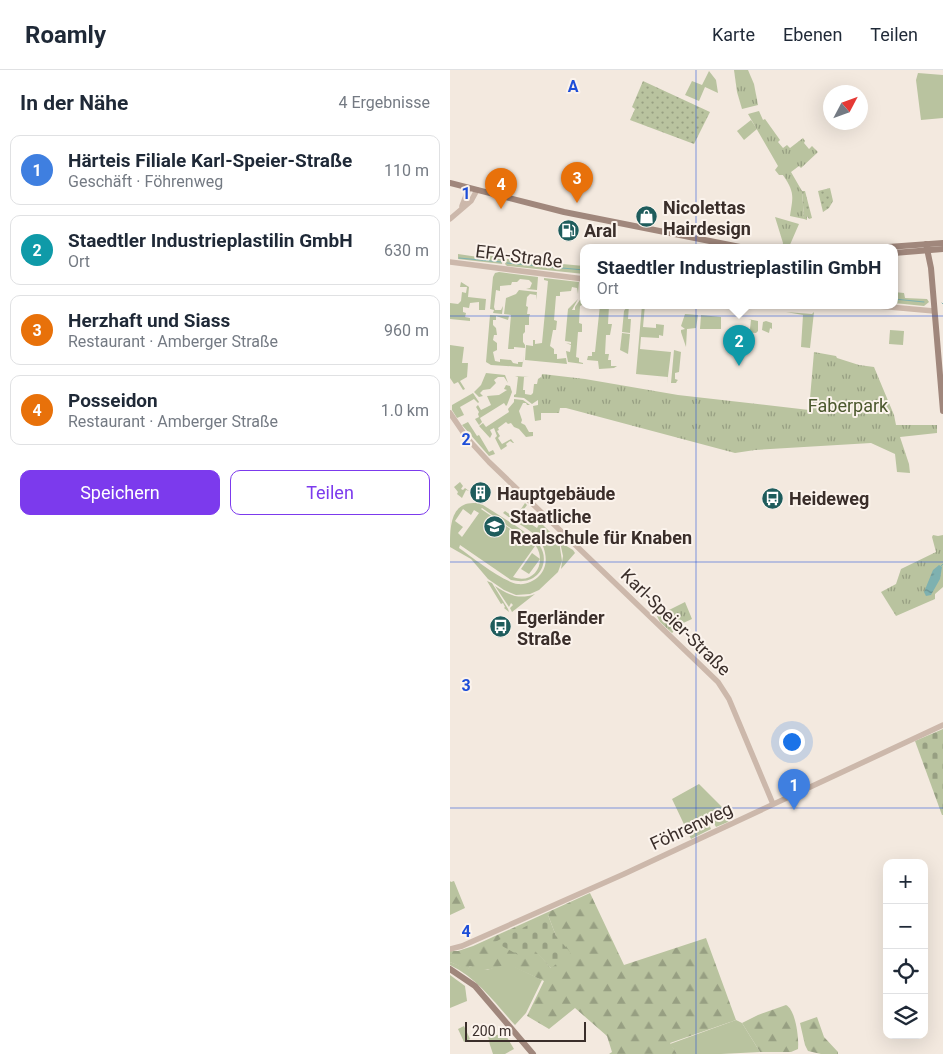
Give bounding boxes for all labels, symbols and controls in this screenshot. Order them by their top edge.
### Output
text: Roamly [25,21,106,49]
text: Karte [712,24,755,45]
text: Ebenen [783,24,842,45]
text: Teilen [870,24,918,45]
text: A [568,77,579,96]
north arrow [823,85,868,130]
text: In der Nähe [20,91,128,115]
text: 4 Ergebnisse [338,93,430,112]
text: Härteis Filiale Karl-Speier-Straße [68,149,352,172]
text: 1 [32,161,42,180]
text: 110 m [384,161,429,180]
pin: 3 [561,162,593,203]
pin: 4 [485,168,517,209]
text: Geschäft · Föhrenweg [68,172,223,191]
text: 1 [461,184,471,203]
place label: Nicolettas Hairdesign [663,197,751,239]
shop icon: Nicolettas Hairdesign [635,205,659,229]
fuel station icon: Aral [556,218,580,242]
place label: Aral [584,220,617,241]
text: Staedtler Industrieplastilin GmbH [68,229,353,252]
street label: EFA-Straße [474,240,564,272]
text: 2 [32,241,42,260]
text: 630 m [384,241,429,260]
popup [580,244,898,309]
text: Ort [68,252,90,271]
text: Staedtler Industrieplastilin GmbH [597,256,881,279]
text: Ort [597,279,619,298]
text: Herzhaft und Siass [68,309,230,332]
text: 3 [32,321,42,340]
text: 960 m [384,321,429,340]
pin: 2 [723,325,755,366]
text: Restaurant · Amberger Straße [68,332,278,351]
text: Posseidon [68,389,158,412]
park label: Faberpark [808,395,889,416]
text: 4 [32,401,42,420]
text: 1.0 km [381,401,429,420]
text: Restaurant · Amberger Straße [68,412,278,431]
text: 2 [461,430,471,449]
button: Speichern [20,470,220,515]
button: Teilen [230,470,430,515]
building icon: Hauptgebäude [469,481,493,505]
place label: Hauptgebäude [497,483,616,504]
bus stop icon: Heideweg [761,486,785,510]
place label: Heideweg [789,488,869,509]
place label: Staatliche Realschule für Knaben [510,506,692,548]
school or university icon: Staatliche Realschule für Knaben [482,514,506,538]
street label: Karl-Speier-Straße [617,564,735,680]
place label: Egerländer Straße [517,607,605,649]
bus stop icon: Egerländer Straße [489,615,513,639]
text: 3 [461,676,471,695]
your location [779,729,805,755]
pin: 1 [778,769,810,810]
street label: Föhrenweg [646,798,736,854]
map controls [883,859,928,1039]
button: + [883,859,928,904]
button: − [883,904,928,949]
text: 4 [461,922,471,941]
button: locate [883,949,928,994]
button: layers [883,994,928,1039]
scale bar [465,1019,586,1042]
text: 200 m [472,1023,511,1039]

